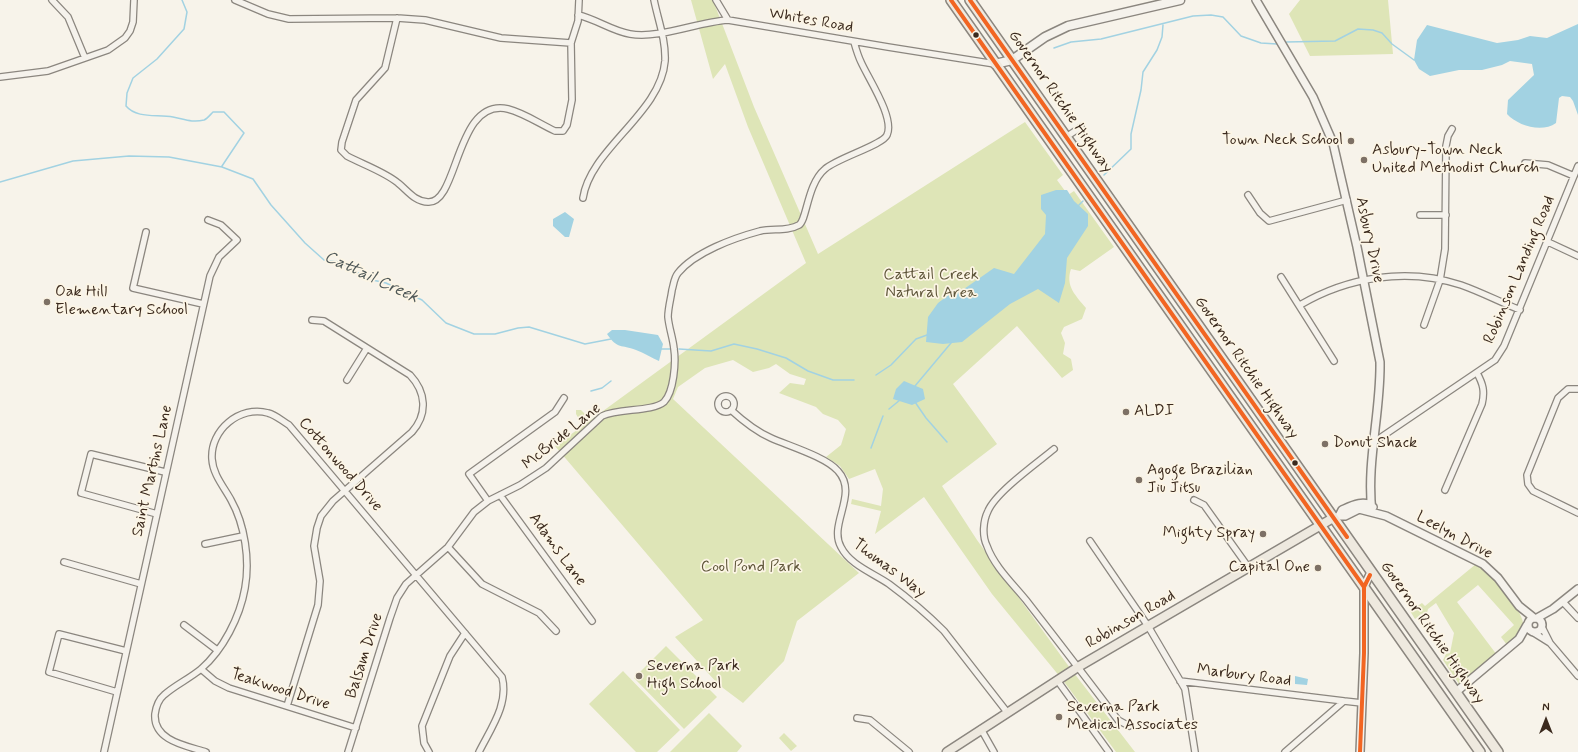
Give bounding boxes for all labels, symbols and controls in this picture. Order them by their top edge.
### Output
street label: Whites Road [767,4,855,38]
street label: Governor Ritchie Highway [1003,27,1117,177]
unlabelled marker [971,30,981,40]
place label: Town Neck School [1222,131,1343,151]
marker: Town Neck School [1346,136,1356,146]
place label: Asbury-Town Neck United Methodist Church [1372,141,1539,179]
marker: Asbury-Town Neck United Methodist Church [1359,155,1369,165]
street label: Robinson Landing Road [1480,193,1560,347]
street label: Asbury Drive [1351,195,1387,285]
water label: Cattail Creek [321,247,421,309]
park label: Cattail Creek Natural Area [883,266,979,304]
place label: Oak Hill Elementary School [55,283,188,321]
street label: Governor Ritchie Highway [1189,293,1303,443]
marker: Oak Hill Elementary School [42,297,52,307]
street label: McBride Lane [519,399,605,475]
place label: ALDI [1134,402,1174,422]
street label: Saint Martins Lane [129,403,177,539]
marker: ALDI [1121,407,1131,417]
street label: Cottonwood Drive [294,414,386,516]
place label: Donut Shack [1333,434,1417,454]
marker: Donut Shack [1320,439,1330,449]
unlabelled marker [1290,458,1300,468]
place label: Agoge Brazilian Jiu Jitsu [1147,461,1253,499]
marker: Agoge Brazilian Jiu Jitsu [1134,475,1144,485]
street label: Leelyn Drive [1412,508,1496,564]
street label: Adams Lane [524,510,590,590]
place label: Mighty Spray [1163,524,1255,544]
marker: Mighty Spray [1258,529,1268,539]
street label: Thomas Way [849,535,929,603]
park label: Cool Pond Park [701,558,801,578]
place label: Capital One [1228,558,1310,578]
street label: Governor Ritchie Highway [1375,558,1489,708]
marker: Capital One [1313,563,1323,573]
street label: Robinson Road [1083,587,1179,653]
street label: Balsam Drive [342,611,388,701]
place label: Severna Park High School [647,657,740,695]
street label: Marbury Road [1196,661,1292,691]
street label: Teakwood Drive [228,665,332,715]
marker: Severna Park High School [634,671,644,681]
place label: Severna Park Medical Associates [1067,698,1198,736]
north arrow [1526,700,1566,740]
text: N [1542,701,1550,715]
marker: Severna Park Medical Associates [1054,712,1064,722]

